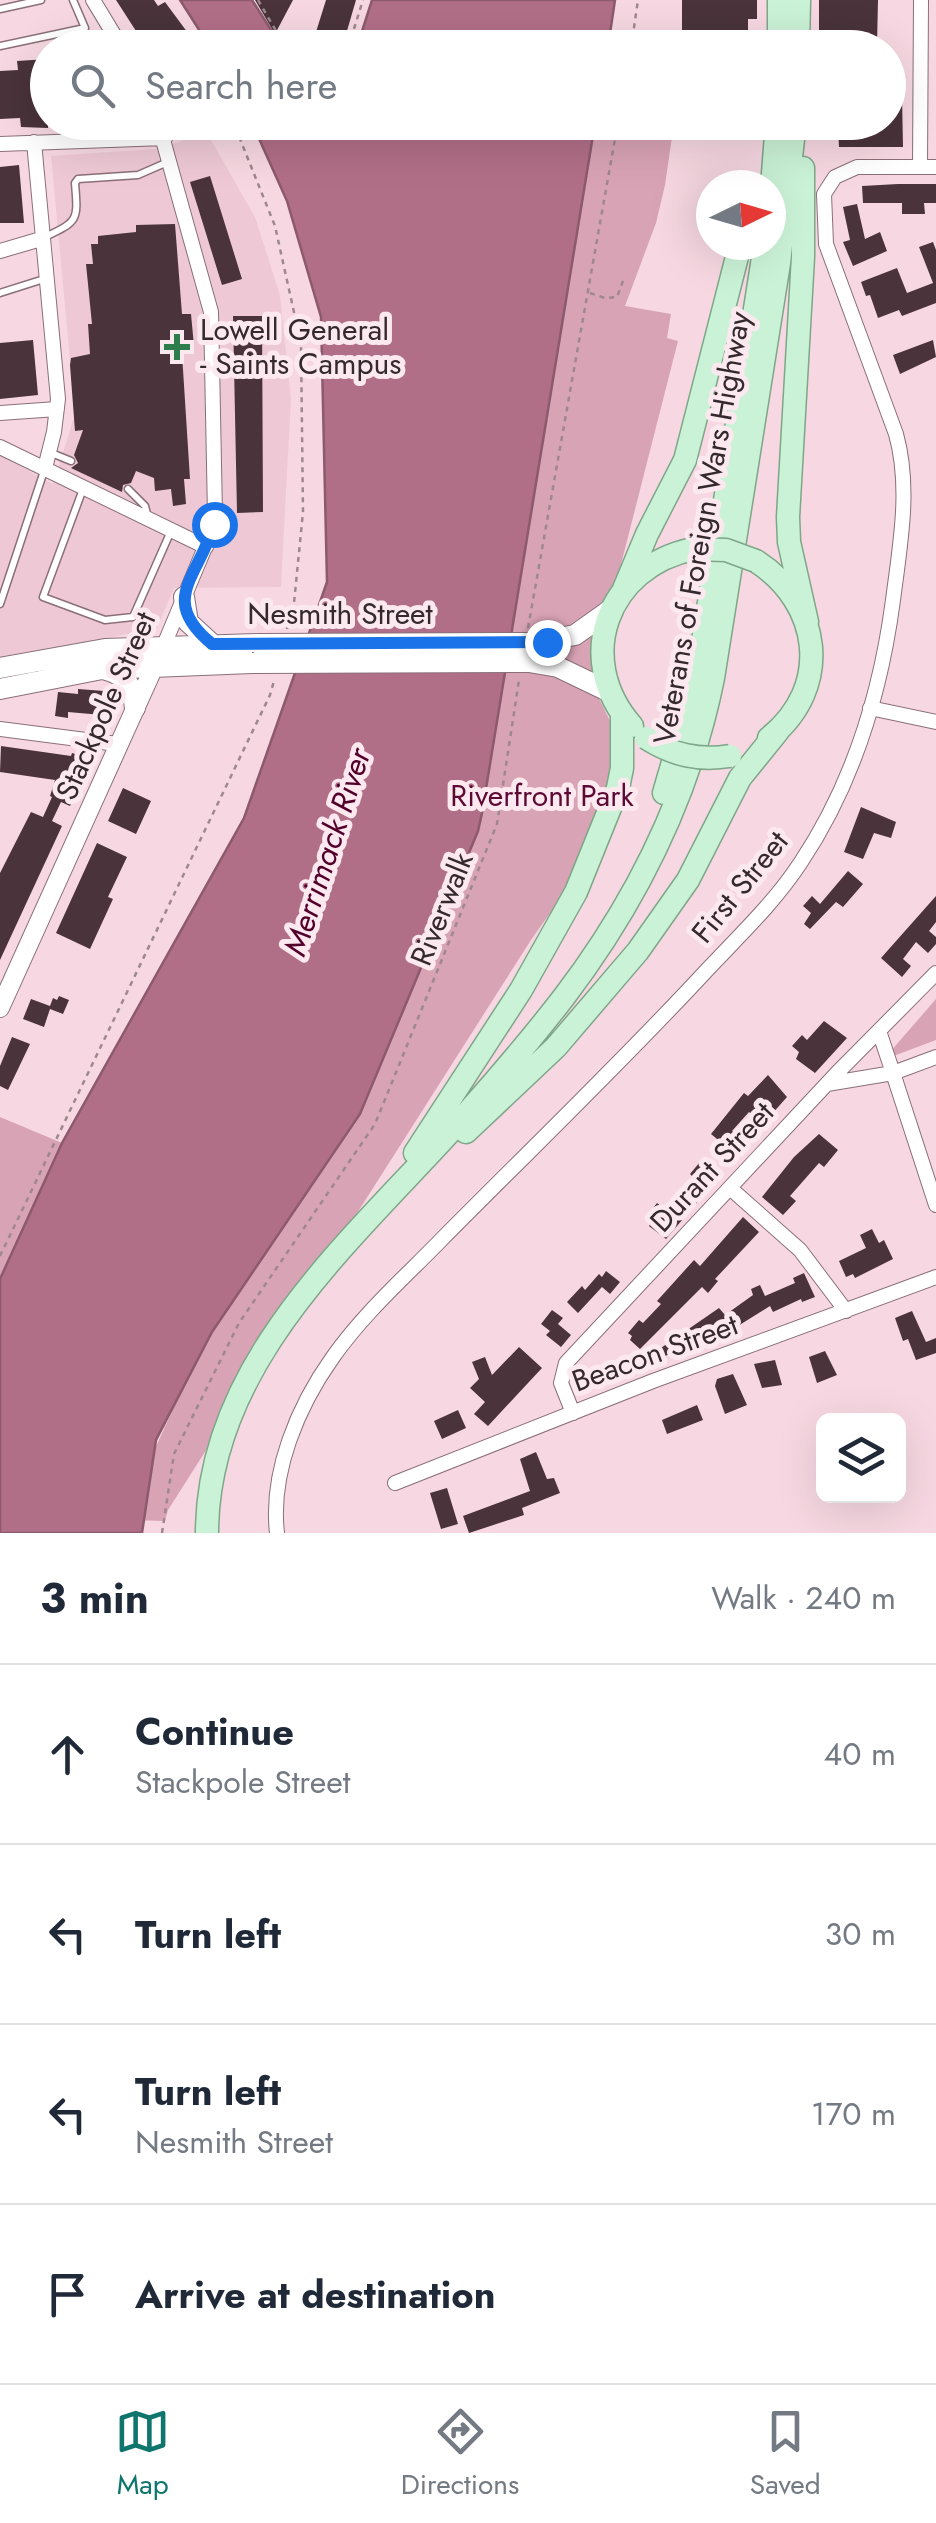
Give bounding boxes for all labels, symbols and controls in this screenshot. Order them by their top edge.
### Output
search box [30,30,906,140]
icon: search [65,58,120,113]
text: Search here [145,58,337,113]
north arrow [696,170,786,260]
street label: Veterans of Foreign Wars Highway [642,307,761,748]
place label: Lowell General - Saints Campus [200,308,401,385]
marker: Lowell General - Saints Campus [164,334,190,360]
route start [192,502,238,548]
street label: Nesmith Street [247,592,434,635]
street label: Stackpole Street [45,604,167,807]
route end [525,620,571,666]
water label: Merrimack River [272,740,383,962]
park label: Riverfront Park [450,774,634,817]
street label: First Street [681,821,799,952]
street label: Riverwalk [399,845,484,972]
street label: Durant Street [640,1091,784,1241]
street label: Beacon Street [566,1302,745,1402]
map controls [816,1413,906,1503]
button: layers [816,1413,906,1503]
text: 3 min [40,1568,149,1629]
text: Walk · 240 m [711,1575,896,1621]
text: Continue [135,1704,294,1759]
icon: ahead [40,1727,95,1782]
text: 40 m [824,1731,896,1777]
text: Stackpole Street [135,1759,351,1805]
icon: left [40,1907,95,1962]
text: Turn left [135,1907,281,1962]
text: 30 m [825,1911,896,1957]
text: Turn left [135,2064,281,2119]
icon: left [40,2087,95,2142]
text: 170 m [811,2091,896,2137]
text: Nesmith Street [135,2119,333,2165]
icon: arrive [40,2267,95,2322]
text: Arrive at destination [135,2267,496,2322]
tab: Map [115,2404,170,2505]
tab: Directions [401,2404,519,2505]
tab: Saved [750,2404,821,2505]

